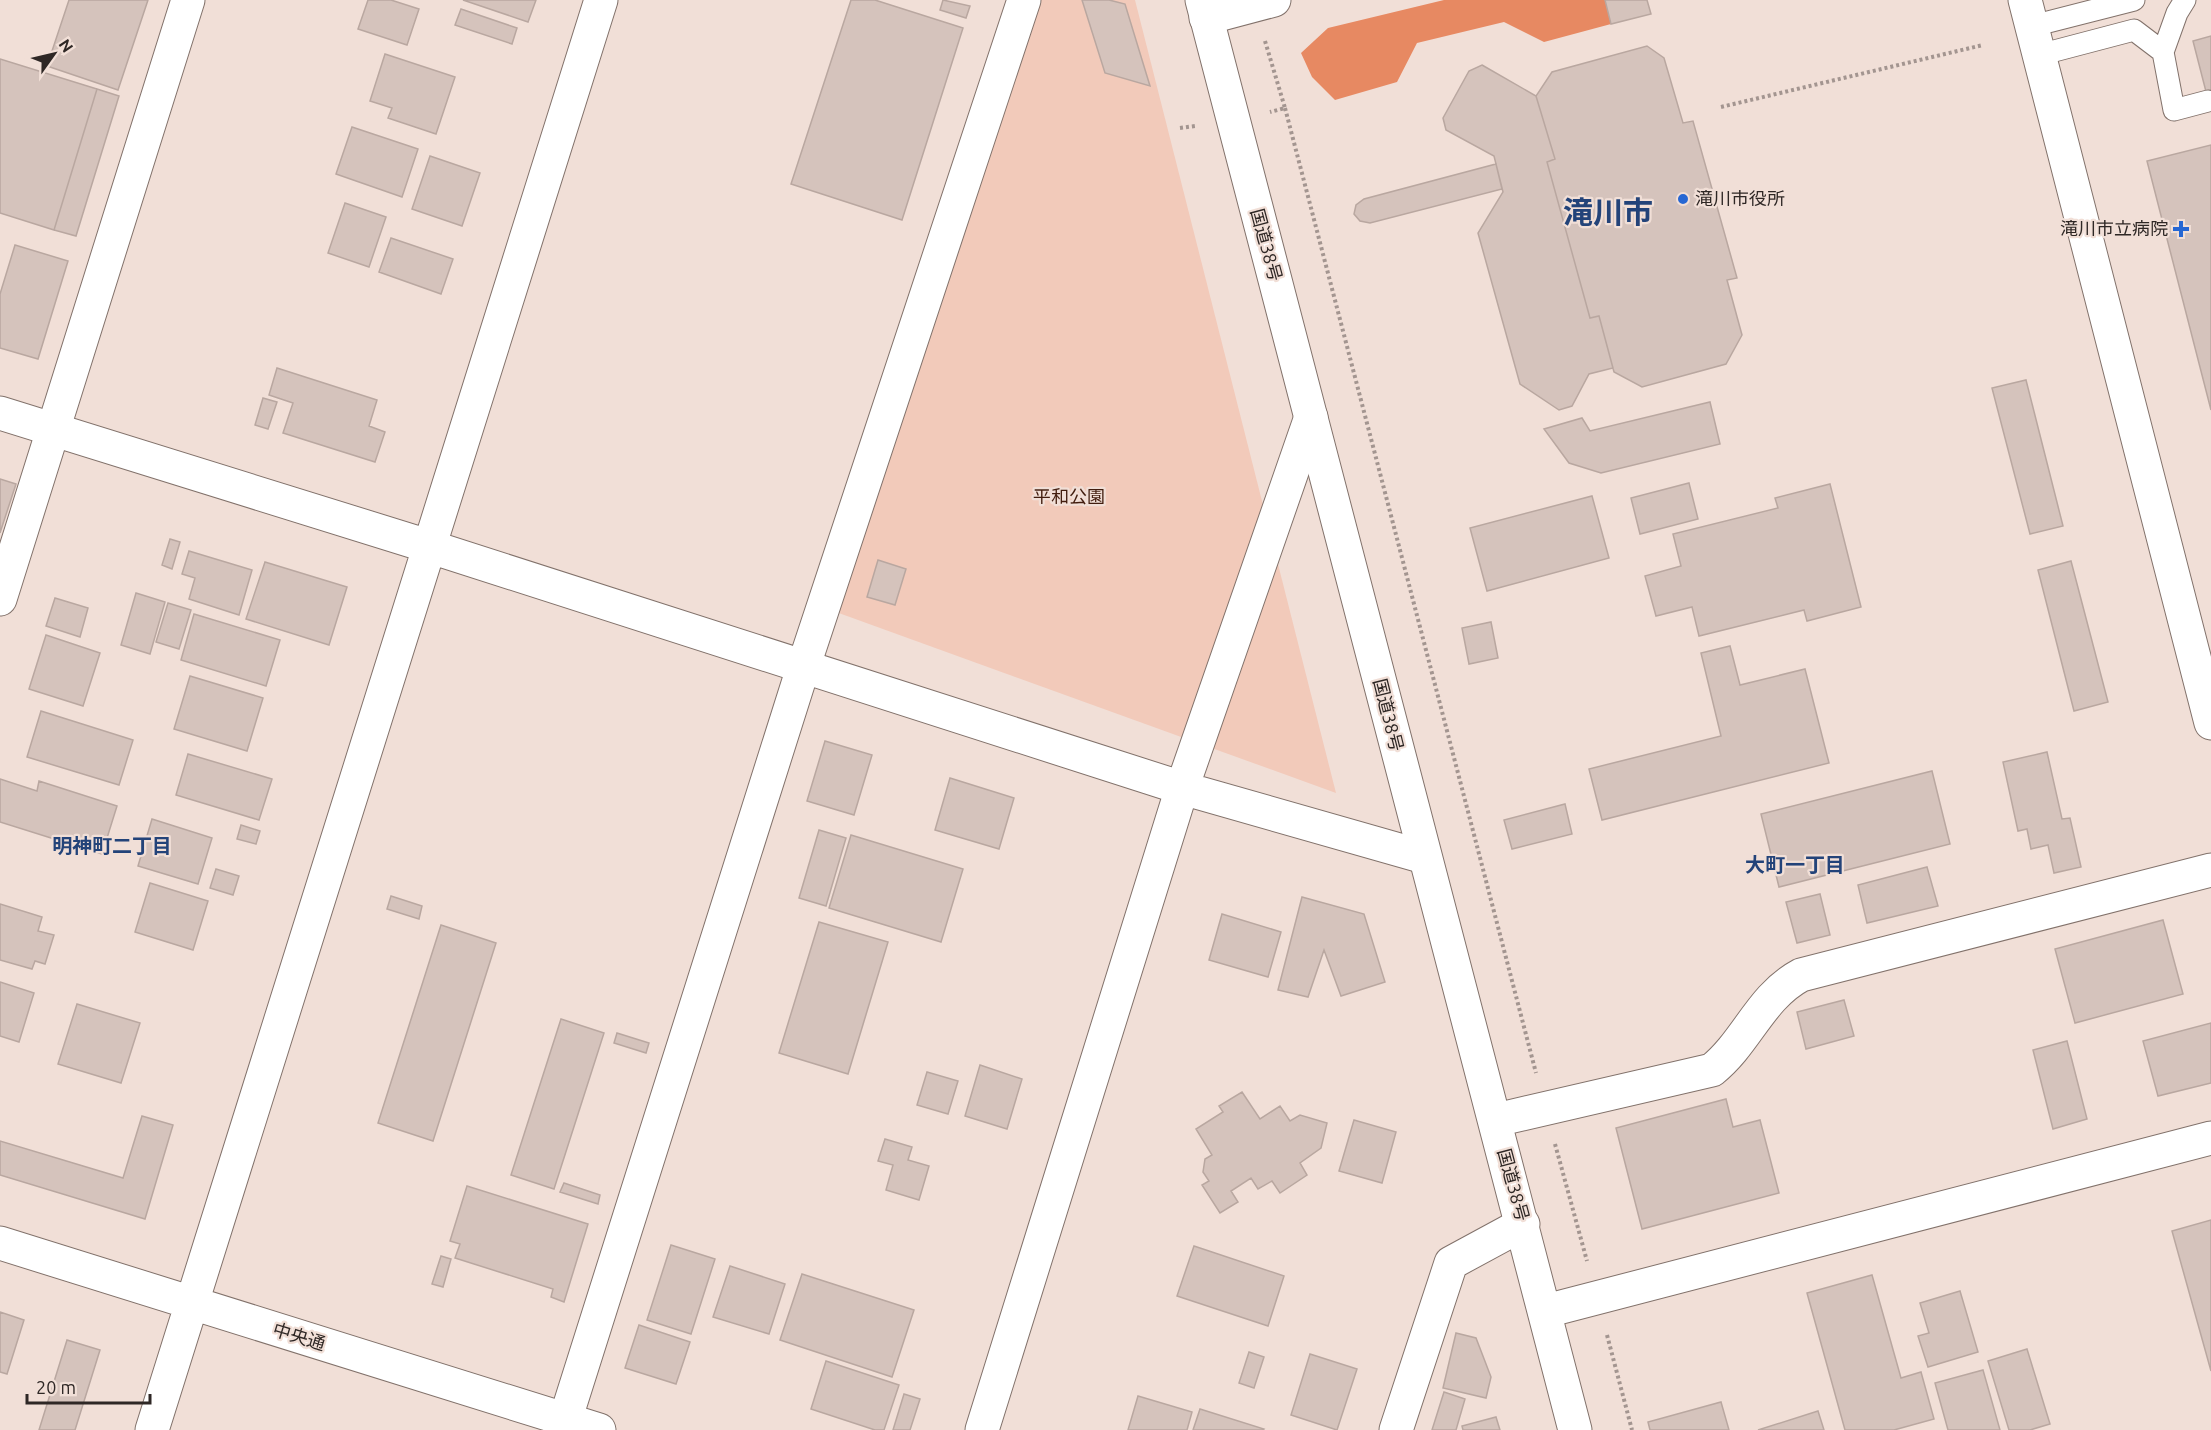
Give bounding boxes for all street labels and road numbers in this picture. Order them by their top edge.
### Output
street label: 国道38号 [1248,206,1286,283]
street label: 国道38号 [1370,676,1408,753]
street label: 国道38号 [1495,1146,1533,1223]
street label: 中央通 [271,1319,328,1354]

